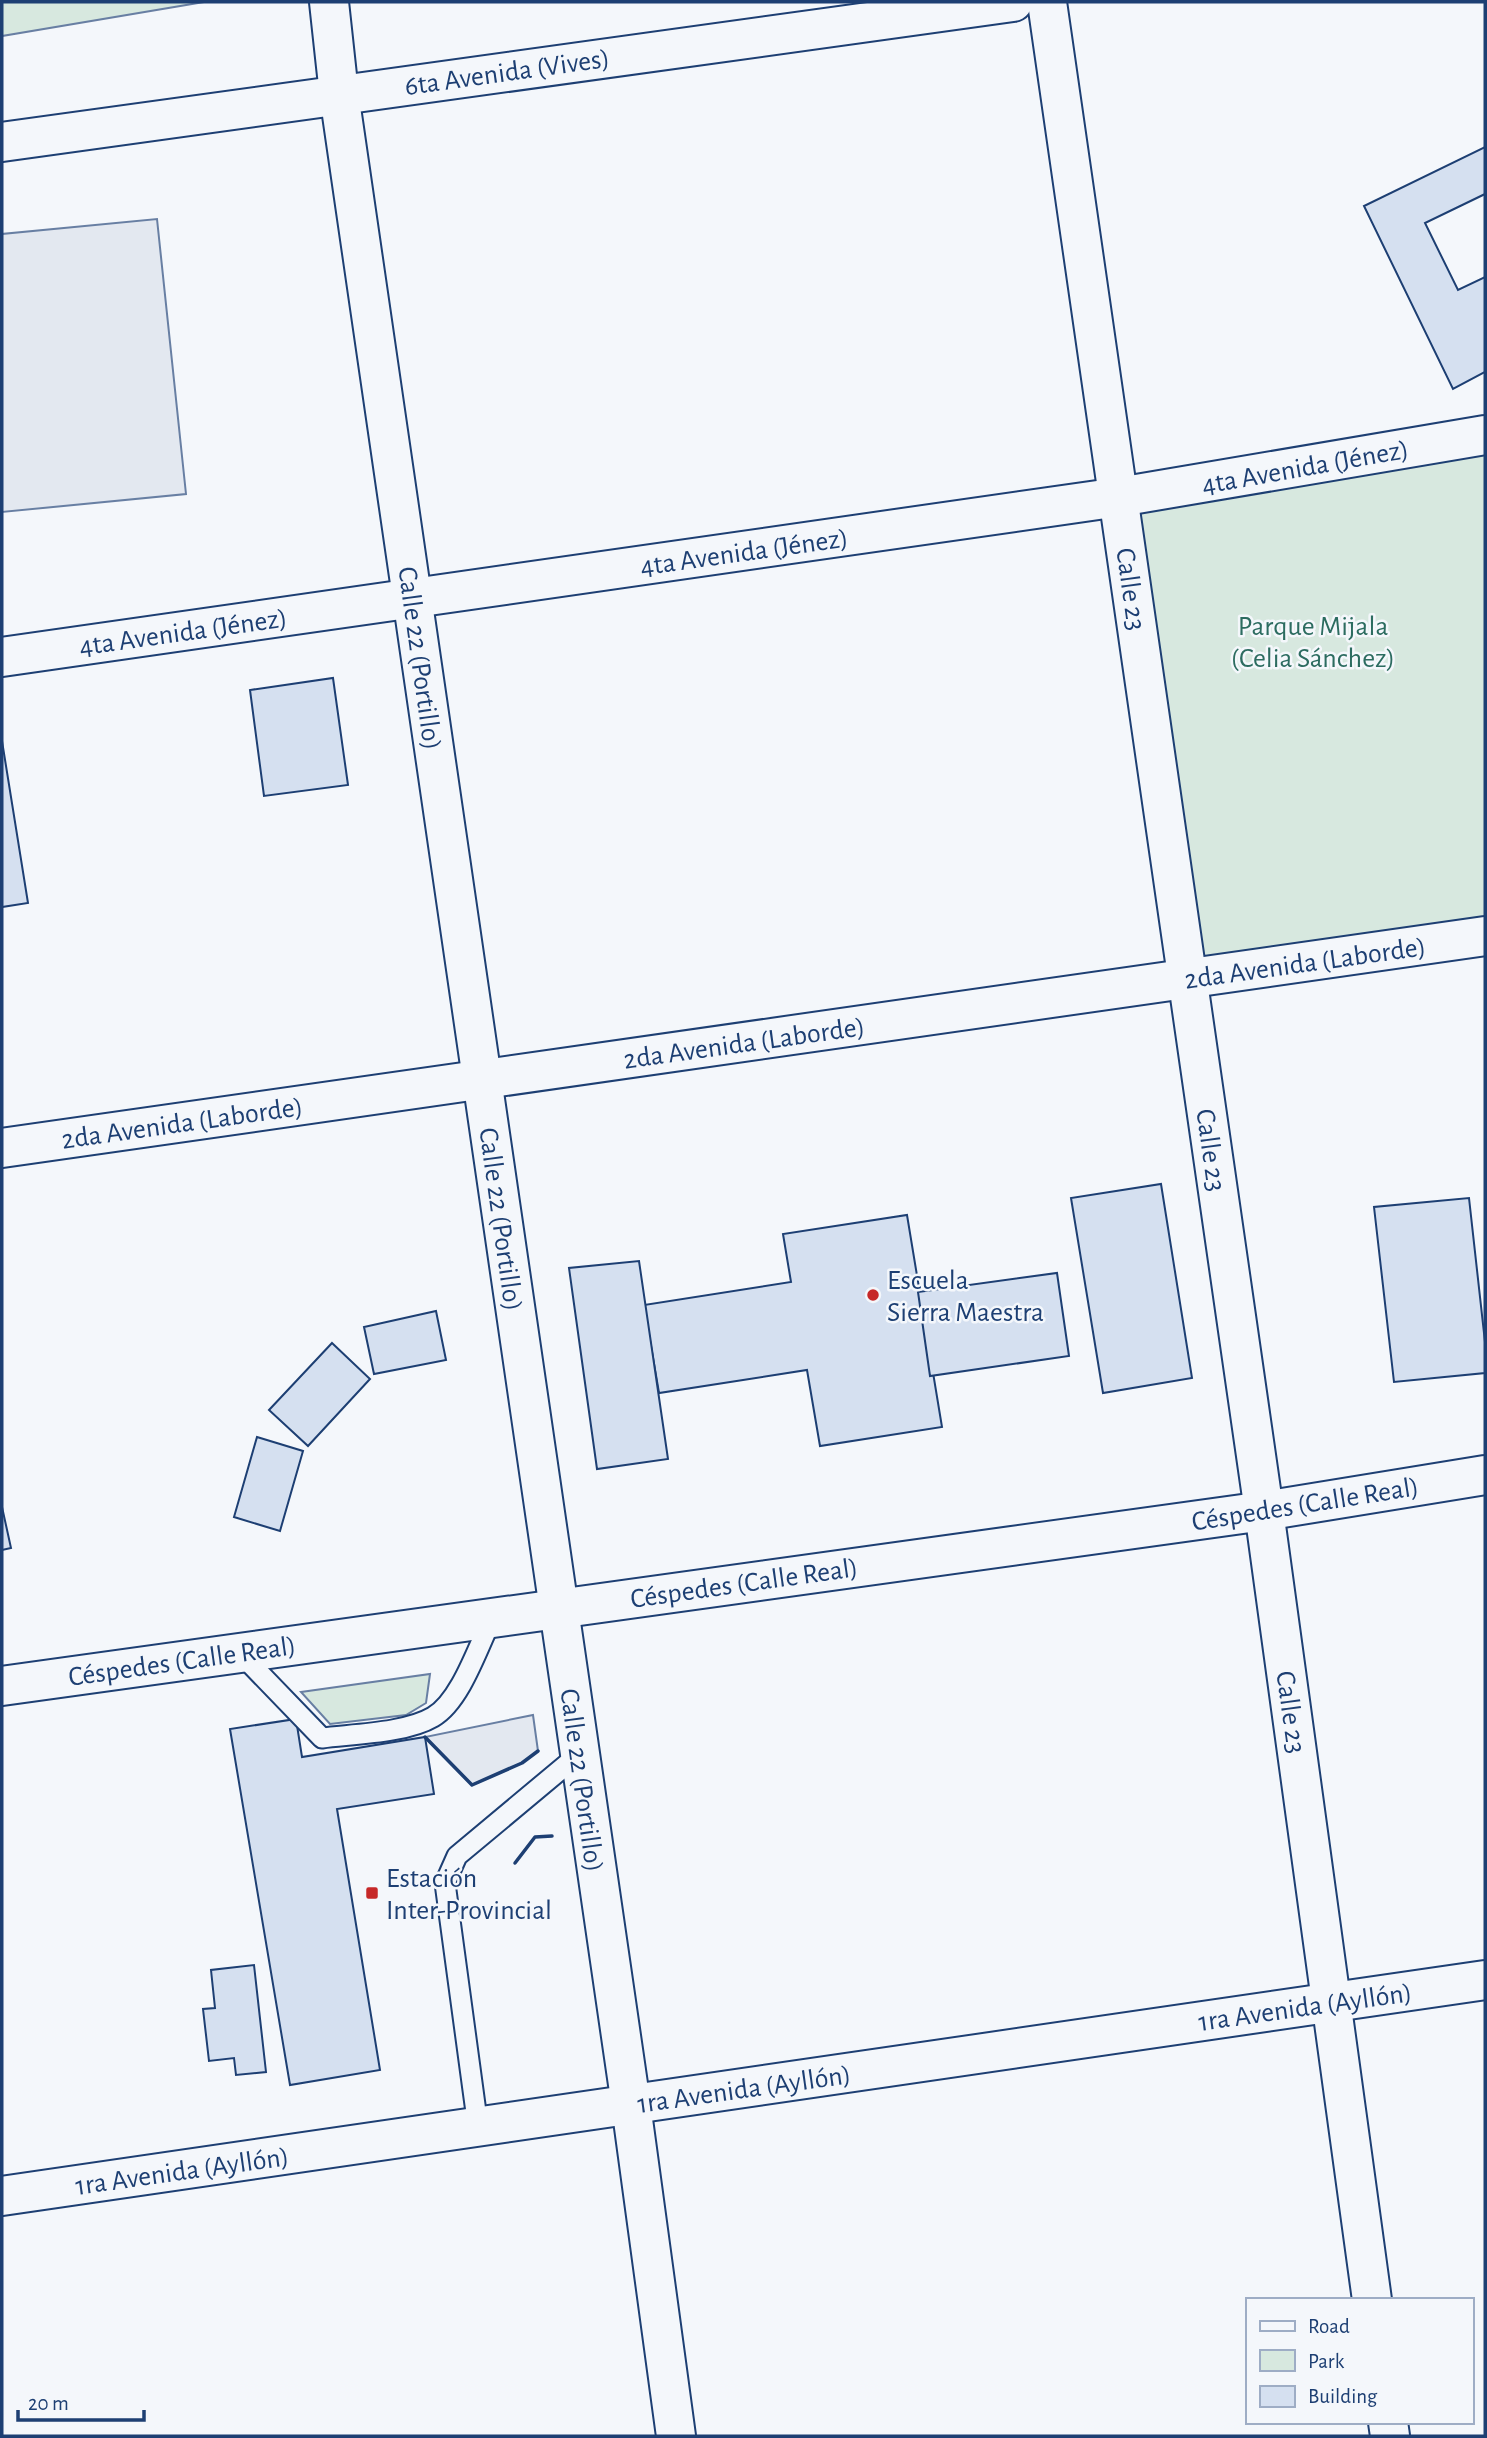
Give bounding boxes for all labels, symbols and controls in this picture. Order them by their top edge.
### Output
street label: 6ta Avenida (Vives) [403,45,612,101]
street label: 4ta Avenida (Jénez) [1200,436,1411,500]
street label: 4ta Avenida (Jénez) [638,525,850,581]
street label: Calle 23 [1110,546,1150,632]
street label: Calle 22 (Portillo) [392,565,446,752]
street label: 4ta Avenida (Jénez) [77,605,289,661]
park label: Parque Mijala (Celia Sánchez) [1231,613,1395,673]
street label: 2da Avenida (Laborde) [1183,933,1428,995]
street label: 2da Avenida (Laborde) [622,1013,867,1075]
street label: 2da Avenida (Laborde) [60,1093,305,1155]
street label: Calle 23 [1190,1107,1230,1193]
street label: Calle 22 (Portillo) [473,1126,527,1313]
place label: Escuela Sierra Maestra [887,1267,1044,1327]
marker: Escuela Sierra Maestra [865,1287,881,1303]
street label: Céspedes (Calle Real) [1190,1473,1421,1537]
street label: Céspedes (Calle Real) [629,1554,860,1614]
street label: Céspedes (Calle Real) [67,1632,298,1692]
street label: Calle 23 [1270,1669,1310,1755]
street label: Calle 22 (Portillo) [554,1687,608,1874]
place label: Estación Inter-Provincial [386,1865,552,1925]
marker: Estación Inter-Provincial [364,1885,380,1901]
street label: 1ra Avenida (Ayllón) [1197,1979,1414,2037]
street label: 1ra Avenida (Ayllón) [636,2061,853,2119]
street label: 1ra Avenida (Ayllón) [74,2143,291,2201]
legend [1246,2298,1473,2424]
text: Road [1308,2316,1350,2337]
text: Park [1308,2351,1345,2372]
scale bar [18,2378,144,2422]
text: Building [1308,2386,1378,2407]
text: 20 m [28,2393,69,2414]

